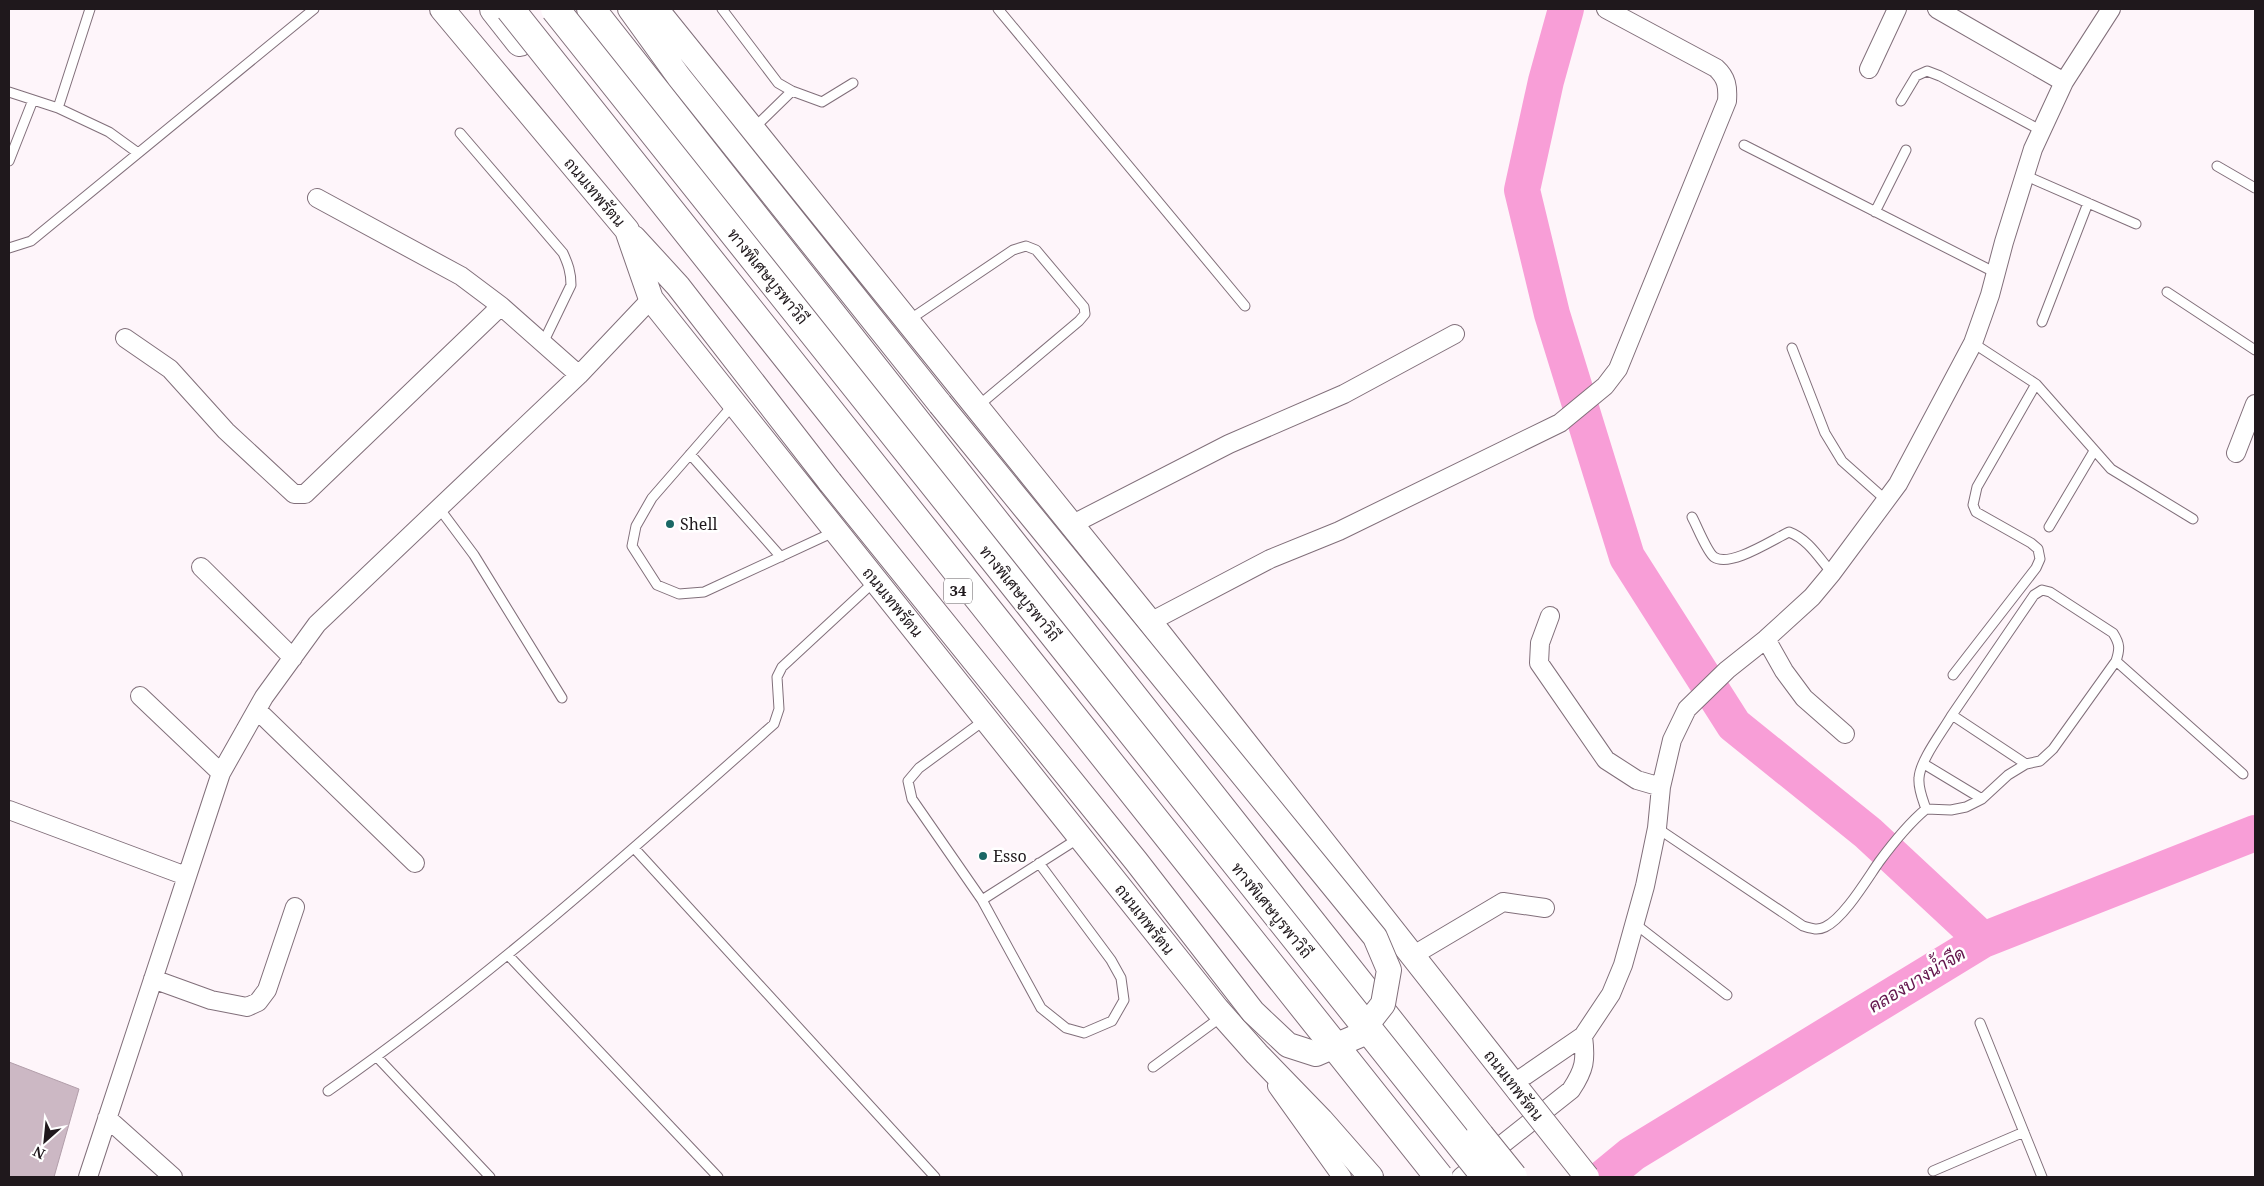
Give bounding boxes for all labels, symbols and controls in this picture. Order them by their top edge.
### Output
street label: ถนนเทพรัตน [559,153,631,231]
street label: ทางพิเศษบูรพาวิถี [722,223,813,329]
place label: Shell [680,513,717,535]
marker: Shell [664,518,676,530]
street label: ทางพิเศษบูรพาวิถี [974,540,1065,646]
street label: ถนนเทพรัตน [858,562,928,642]
road number: 34 [944,578,972,604]
place label: Esso [993,845,1027,867]
marker: Esso [977,850,989,862]
street label: ทางพิเศษบูรพาวิถี [1226,857,1317,963]
street label: ถนนเทพรัตน [1110,879,1180,959]
water label: คลองบางน้ำจืด [1862,938,1970,1018]
street label: ถนนเทพรัตน [1479,1045,1549,1125]
north arrow [20,1116,70,1166]
text: N [30,1142,48,1164]

